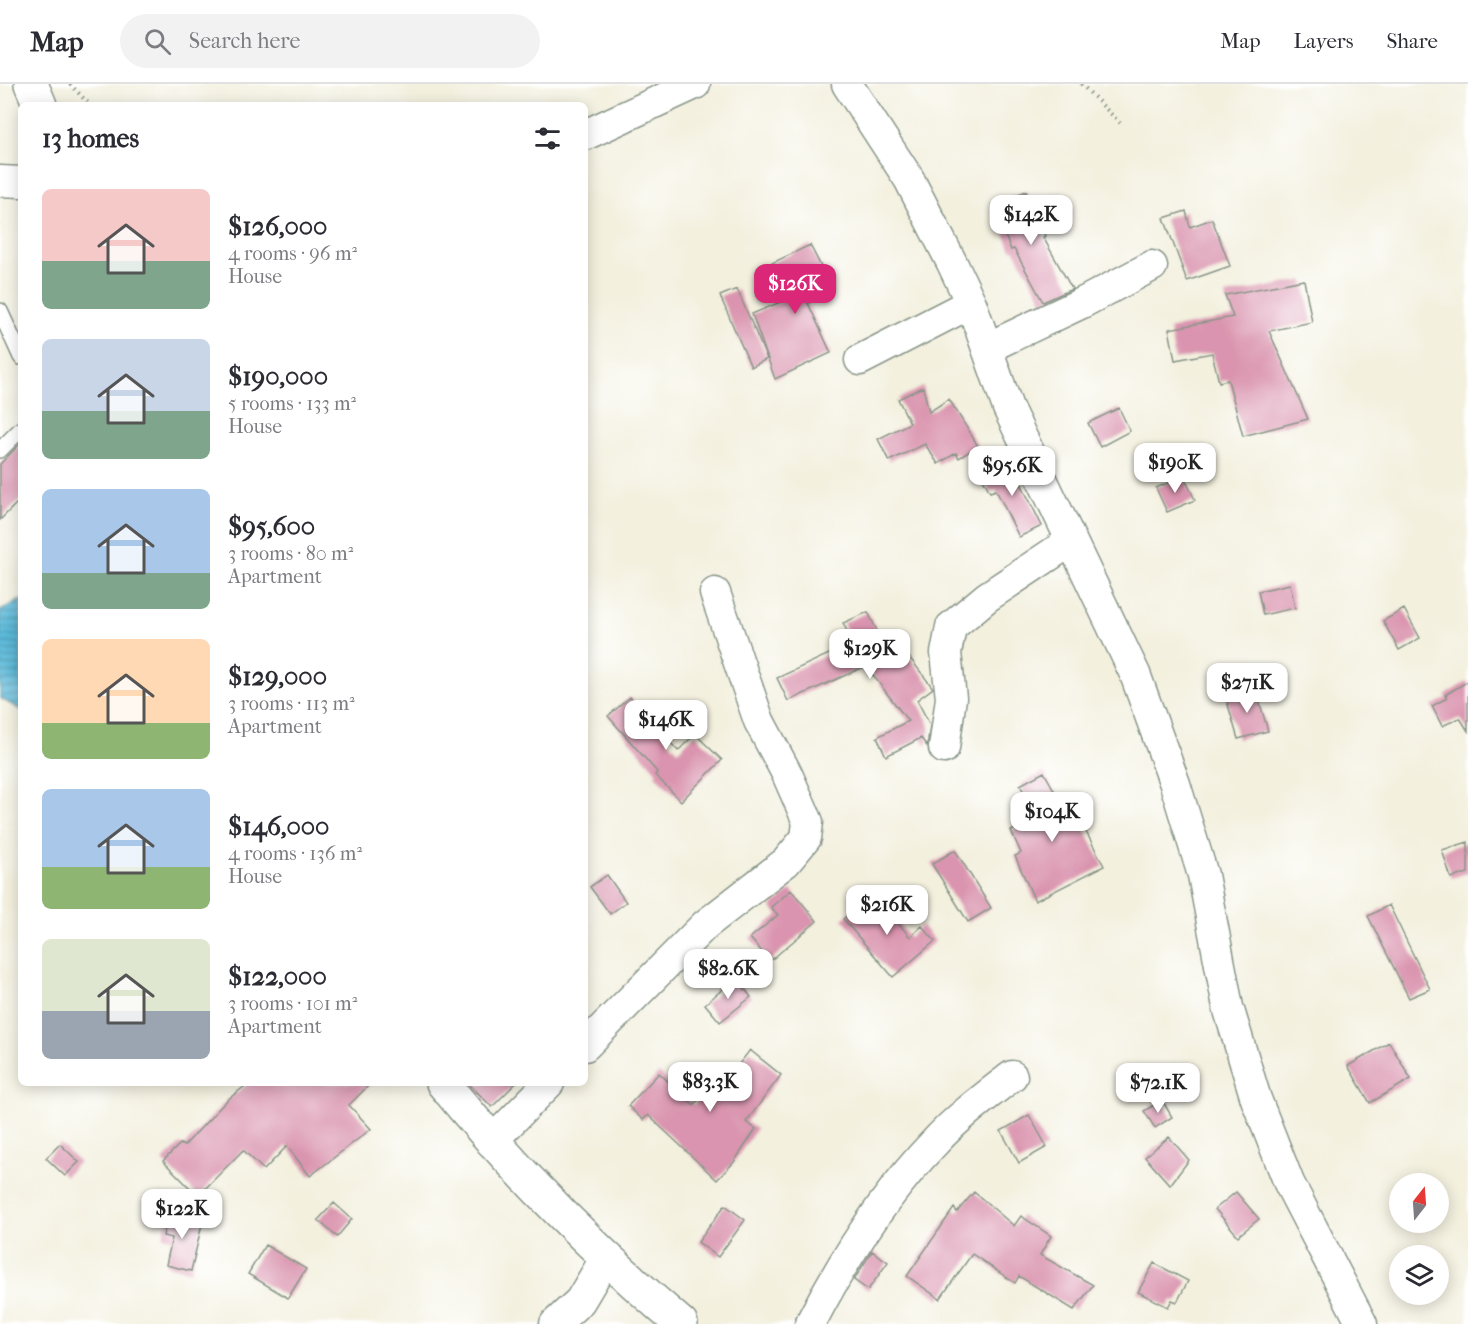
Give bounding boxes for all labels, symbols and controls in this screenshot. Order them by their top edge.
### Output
search box [120,14,540,68]
text: Map [30,25,84,58]
icon: search [141,25,174,58]
text: Search here [189,28,300,54]
text: Map [1220,29,1261,53]
text: Layers [1294,29,1353,53]
text: Share [1386,29,1438,53]
icon: filters [531,122,564,155]
text: 13 homes [42,123,139,154]
pin: $142K [989,195,1073,246]
text: $142K [1004,203,1058,226]
text: $126,000 [228,211,327,242]
icon: home [90,213,162,285]
text: 4 rooms · 96 m² [228,242,357,265]
pin: $126K [753,264,837,315]
text: House [228,265,282,288]
text: $126K [768,272,822,295]
text: $190,000 [228,361,328,392]
icon: home [90,363,162,435]
text: 5 rooms · 133 m² [228,392,356,415]
text: House [228,415,282,438]
pin: $190K [1133,443,1217,494]
pin: $95.6K [963,446,1061,497]
text: $190K [1148,451,1202,474]
text: $95.6K [982,454,1042,477]
text: $95,600 [228,511,315,542]
icon: home [90,513,162,585]
text: 3 rooms · 80 m² [228,542,353,565]
text: Apartment [228,565,322,588]
pin: $129K [828,629,912,680]
text: $129K [843,637,897,660]
text: $129,000 [228,661,327,692]
icon: home [90,663,162,735]
pin: $271K [1205,663,1289,714]
text: $271K [1221,671,1273,694]
text: 3 rooms · 113 m² [228,692,355,715]
pin: $146K [624,700,708,751]
text: $146K [638,708,694,731]
text: Apartment [228,715,322,738]
pin: $104K [1010,792,1094,843]
text: $104K [1024,800,1080,823]
text: $146,000 [228,811,329,842]
icon: home [90,813,162,885]
text: 4 rooms · 136 m² [228,842,362,865]
text: House [228,865,282,888]
pin: $216K [845,885,929,936]
text: $216K [860,893,914,916]
pin: $82.6K [679,949,777,1000]
text: $82.6K [698,957,758,980]
text: $122,000 [228,961,327,992]
icon: home [90,963,162,1035]
text: 3 rooms · 101 m² [228,992,357,1015]
text: Apartment [228,1015,322,1038]
pin: $83.3K [661,1062,759,1113]
pin: $72.1K [1109,1063,1207,1114]
text: $83.3K [682,1070,738,1093]
text: $72.1K [1130,1071,1186,1094]
north arrow [1389,1173,1449,1233]
map controls [1389,1173,1449,1305]
pin: $122K [140,1189,224,1240]
text: $122K [155,1197,209,1220]
button: layers [1389,1245,1449,1305]

